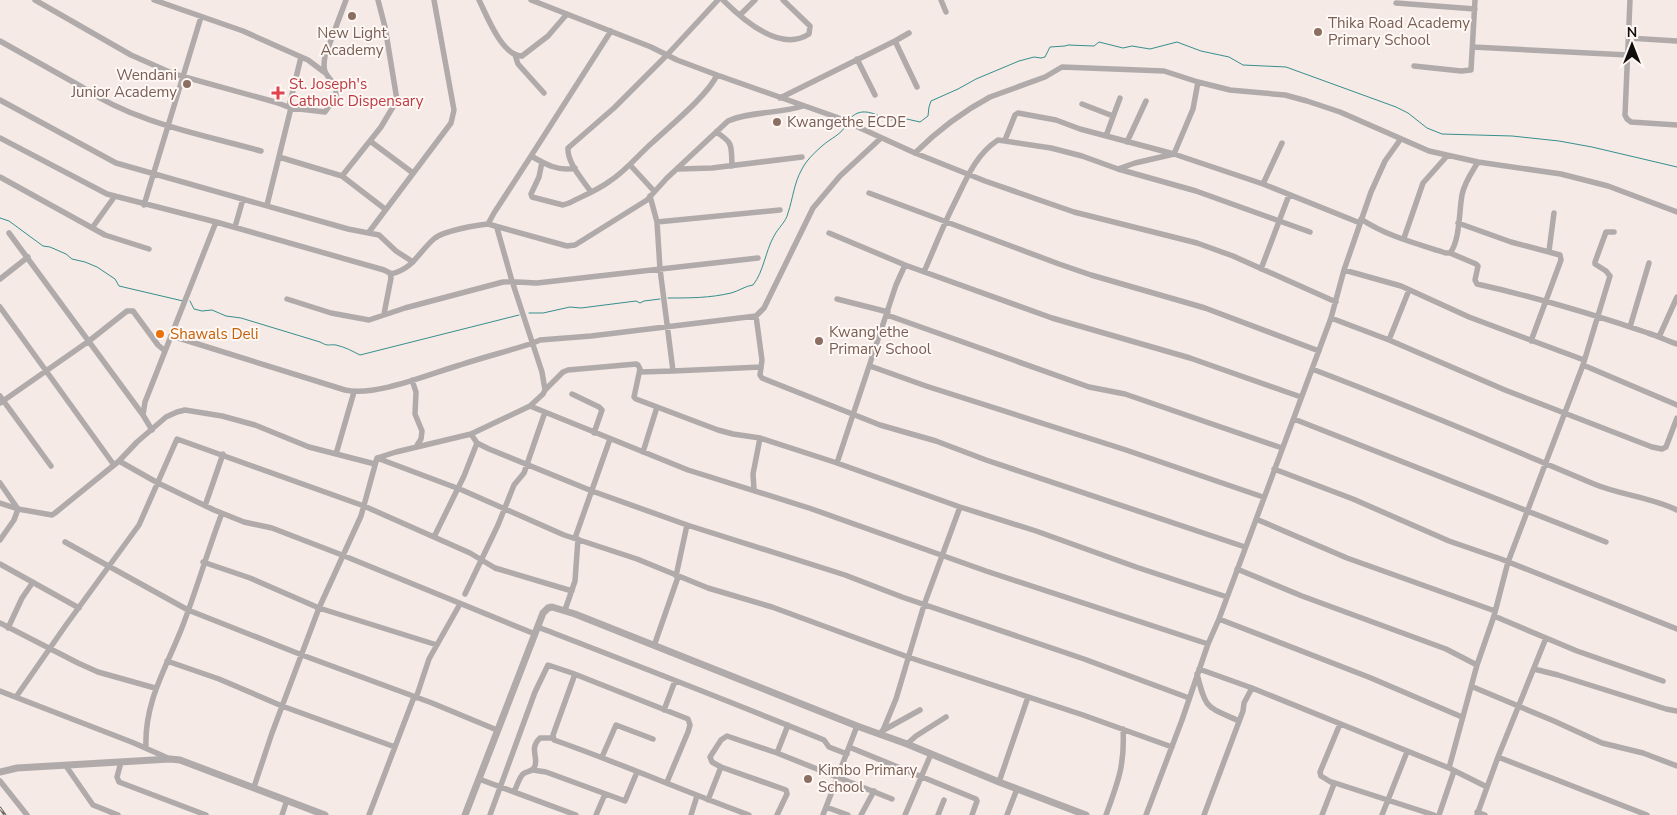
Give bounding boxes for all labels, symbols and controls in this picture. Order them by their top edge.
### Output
marker: New Light Academy [346,10,358,22]
place label: Thika Road Academy Primary School [1328,13,1470,50]
north arrow [1607,20,1657,70]
place label: New Light Academy [317,23,388,60]
text: N [1627,23,1637,42]
marker: Thika Road Academy Primary School [1312,26,1324,38]
place label: Wendani Junior Academy [70,65,177,102]
place label: St. Joseph's Catholic Dispensary [289,74,424,111]
marker: Wendani Junior Academy [181,78,193,90]
marker: St. Joseph's Catholic Dispensary [271,86,285,100]
place label: Kwangethe ECDE [787,112,906,132]
marker: Kwangethe ECDE [771,116,783,128]
place label: Kwang'ethe Primary School [829,322,932,359]
place label: Shawals Deli [170,324,259,344]
marker: Shawals Deli [154,328,166,340]
marker: Kwang'ethe Primary School [813,335,825,347]
place label: Kimbo Primary School [818,760,917,797]
marker: Kimbo Primary School [802,773,814,785]

